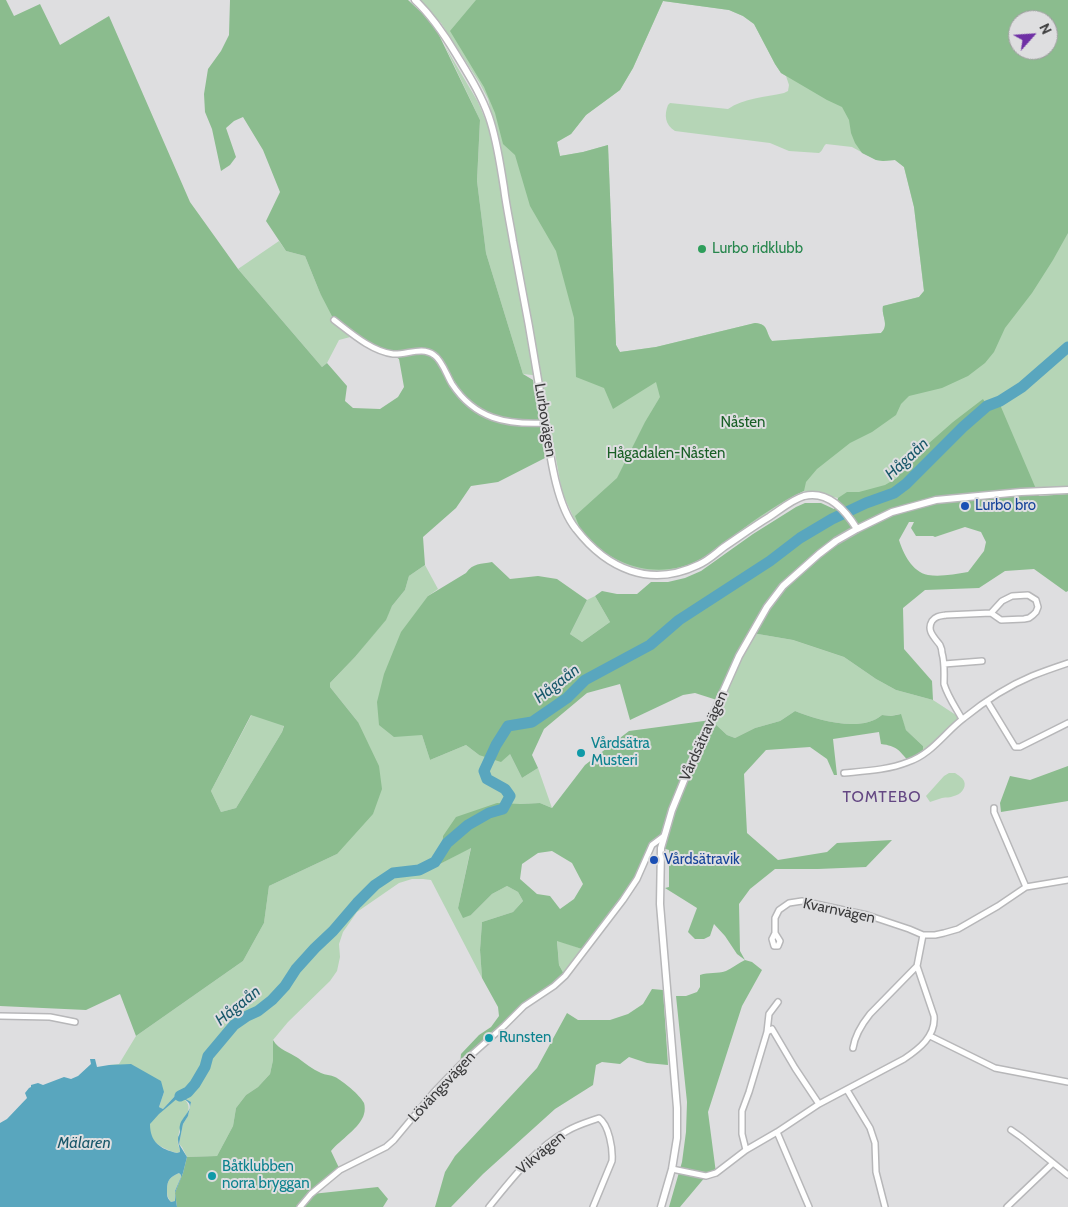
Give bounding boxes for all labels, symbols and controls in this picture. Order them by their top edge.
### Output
north arrow [1008,10,1058,60]
text: N [1035,20,1056,37]
place label: Lurbo ridklubb [712,240,803,258]
marker: Lurbo ridklubb [696,243,708,255]
street label: Lurbovägen [530,382,560,458]
park label: Nåsten [721,414,765,432]
water label: Hågaån [881,434,933,484]
park label: Hågadalen-Nåsten [607,445,725,463]
place label: Lurbo bro [975,497,1036,515]
marker: Lurbo bro [959,500,971,512]
water label: Hågaån [530,660,584,708]
street label: Vårdsätravägen [676,688,732,784]
place label: Vårdsätra Musteri [591,735,650,770]
marker: Vårdsätra Musteri [575,747,587,759]
district label: TOMTEBO [842,787,922,807]
place label: Vårdsätravik [664,851,740,869]
marker: Vårdsätravik [648,854,660,866]
street label: Kvarnvägen [801,895,877,927]
water label: Hågaån [212,982,264,1030]
place label: Runsten [499,1029,551,1047]
marker: Runsten [483,1032,495,1044]
street label: Lövängsvägen [405,1048,479,1126]
street label: Vikvägen [513,1128,569,1178]
water label: Mälaren [57,1133,111,1153]
place label: Båtklubben norra bryggan [222,1158,310,1193]
marker: Båtklubben norra bryggan [206,1170,218,1182]

